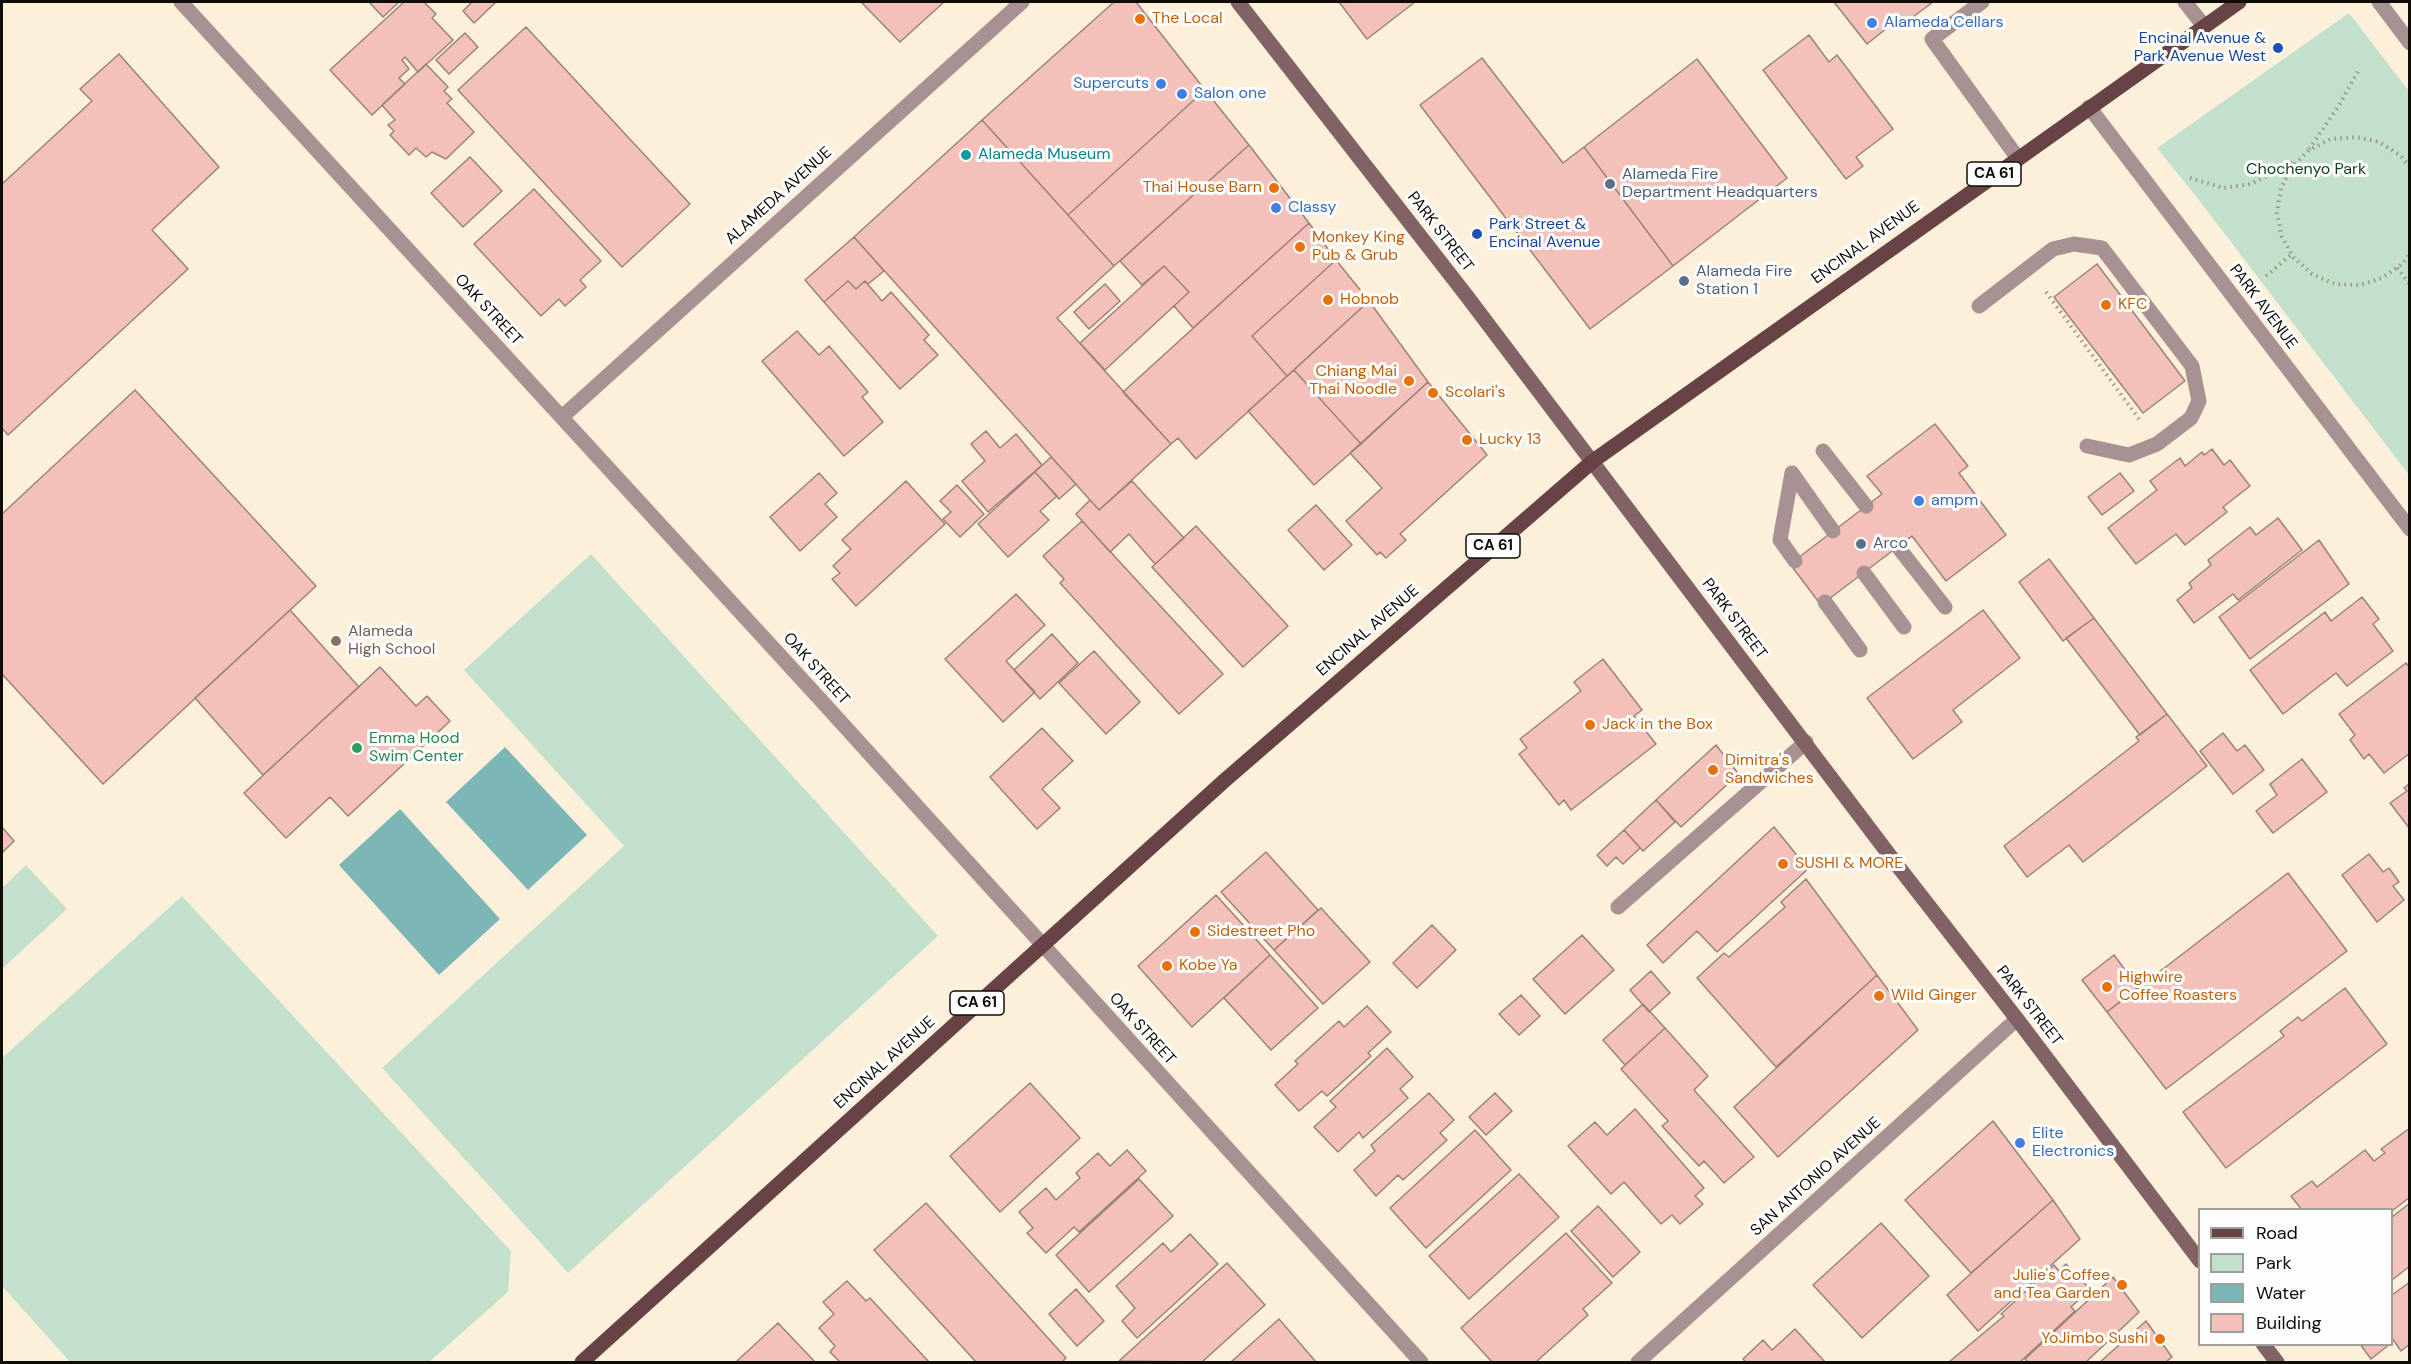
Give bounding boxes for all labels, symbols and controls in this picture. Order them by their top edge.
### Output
place label: The Local [1152,9,1223,29]
marker: The Local [1133,12,1147,26]
place label: Alameda Cellars [1884,13,2004,33]
marker: Alameda Cellars [1865,16,1879,30]
place label: Encinal Avenue & Park Avenue West [2134,29,2266,67]
marker: Encinal Avenue & Park Avenue West [2271,41,2285,55]
place label: Supercuts [1073,74,1149,94]
marker: Supercuts [1154,77,1168,91]
place label: Salon one [1194,84,1266,104]
marker: Salon one [1175,87,1189,101]
street label: ALAMEDA AVENUE [722,143,836,249]
place label: Alameda Museum [978,145,1110,165]
marker: Alameda Museum [959,148,973,162]
park label: Chochenyo Park [2246,160,2366,180]
road number: CA 61 [1967,162,2021,186]
place label: Alameda Fire Department Headquarters [1622,165,1818,203]
marker: Alameda Fire Department Headquarters [1603,177,1617,191]
place label: Thai House Barn [1143,178,1262,198]
marker: Thai House Barn [1267,181,1281,195]
street label: PARK STREET [1403,188,1477,276]
street label: ENCINAL AVENUE [1808,197,1924,289]
place label: Classy [1288,198,1336,218]
marker: Classy [1269,201,1283,215]
place label: Park Street & Encinal Avenue [1489,215,1600,253]
marker: Park Street & Encinal Avenue [1470,227,1484,241]
place label: Monkey King Pub & Grub [1312,228,1405,266]
marker: Monkey King Pub & Grub [1293,240,1307,254]
street label: PARK AVENUE [2225,261,2301,353]
place label: Alameda Fire Station 1 [1696,262,1792,300]
street label: OAK STREET [450,270,526,350]
marker: Alameda Fire Station 1 [1677,274,1691,288]
place label: Hobnob [1340,290,1399,310]
marker: Hobnob [1321,293,1335,307]
place label: KFC [2118,295,2147,315]
marker: KFC [2099,298,2113,312]
place label: Chiang Mai Thai Noodle [1309,362,1397,400]
marker: Chiang Mai Thai Noodle [1402,374,1416,388]
place label: Scolari's [1445,383,1506,403]
marker: Scolari's [1426,386,1440,400]
place label: Lucky 13 [1479,430,1541,450]
marker: Lucky 13 [1460,433,1474,447]
place label: ampm [1931,491,1978,511]
marker: ampm [1912,494,1926,508]
road number: CA 61 [1466,534,1520,558]
place label: Arco [1873,534,1908,554]
marker: Arco [1854,537,1868,551]
street label: PARK STREET [1697,575,1771,663]
street label: ENCINAL AVENUE [1313,581,1423,681]
place label: Alameda High School [348,622,435,660]
street label: OAK STREET [779,629,853,709]
marker: Alameda High School [329,634,343,648]
place label: Jack in the Box [1602,715,1713,735]
marker: Jack in the Box [1583,718,1597,732]
place label: Emma Hood Swim Center [369,729,464,767]
marker: Emma Hood Swim Center [350,741,364,755]
place label: Dimitra's Sandwiches [1725,751,1814,789]
marker: Dimitra's Sandwiches [1706,763,1720,777]
place label: SUSHI & MORE [1795,854,1903,874]
marker: SUSHI & MORE [1776,857,1790,871]
place label: Sidestreet Pho [1207,922,1315,942]
marker: Sidestreet Pho [1188,925,1202,939]
place label: Kobe Ya [1179,956,1237,976]
marker: Kobe Ya [1160,959,1174,973]
street label: PARK STREET [1992,962,2066,1050]
place label: Highwire Coffee Roasters [2119,968,2237,1006]
marker: Highwire Coffee Roasters [2100,980,2114,994]
place label: Wild Ginger [1891,986,1977,1006]
street label: OAK STREET [1105,989,1179,1069]
marker: Wild Ginger [1872,989,1886,1003]
road number: CA 61 [950,991,1004,1015]
street label: ENCINAL AVENUE [831,1013,939,1113]
street label: SAN ANTONIO AVENUE [1747,1113,1885,1241]
place label: Elite Electronics [2032,1124,2114,1162]
marker: Elite Electronics [2013,1136,2027,1150]
legend [2198,1208,2393,1346]
text: Road [2256,1221,2298,1245]
text: Park [2256,1251,2292,1275]
place label: Julie's Coffee and Tea Garden [1993,1266,2110,1304]
marker: Julie's Coffee and Tea Garden [2115,1278,2129,1292]
text: Water [2256,1281,2306,1305]
text: Building [2256,1311,2321,1335]
place label: YoJimbo Sushi [2041,1329,2148,1349]
marker: YoJimbo Sushi [2153,1332,2167,1346]

